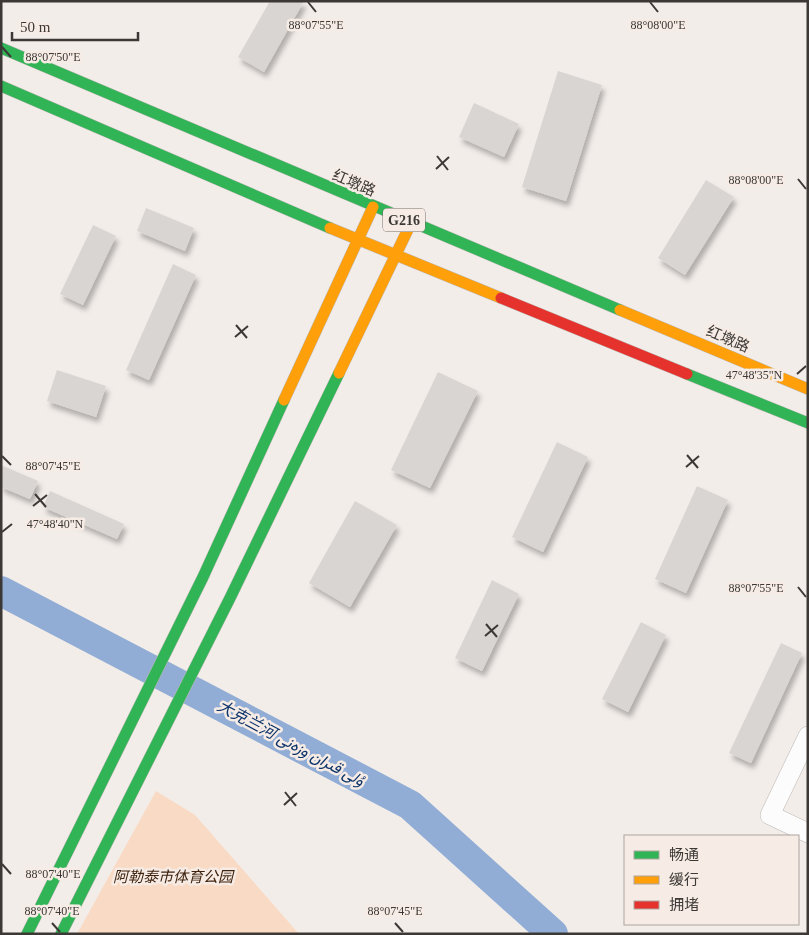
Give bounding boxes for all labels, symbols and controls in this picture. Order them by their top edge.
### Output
scale bar [12,10,139,42]
text: 88°07'55"E [288,18,344,32]
text: 88°08'00"E [630,18,686,32]
text: 50 m [20,19,51,35]
text: 88°07'50"E [25,50,81,64]
street label: 红墩路 [330,166,378,199]
text: 88°08'00"E [728,173,784,187]
road number: G216 [383,208,425,232]
street label: 红墩路 [704,322,752,355]
text: 47°48'35"N [726,368,783,382]
text: 88°07'45"E [25,459,81,473]
text: 47°48'40"N [27,517,84,531]
text: 88°07'55"E [728,581,784,595]
water label: 大克兰河 ۇلى قىران وزەنى [214,697,368,791]
legend [624,835,799,925]
text: 畅通 [669,847,699,863]
text: 88°07'40"E [25,867,81,881]
park label: 阿勒泰市体育公园 [113,869,235,885]
text: 缓行 [669,872,699,888]
text: 拥堵 [669,897,699,913]
text: 88°07'40"E [24,904,80,918]
text: 88°07'45"E [367,904,423,918]

